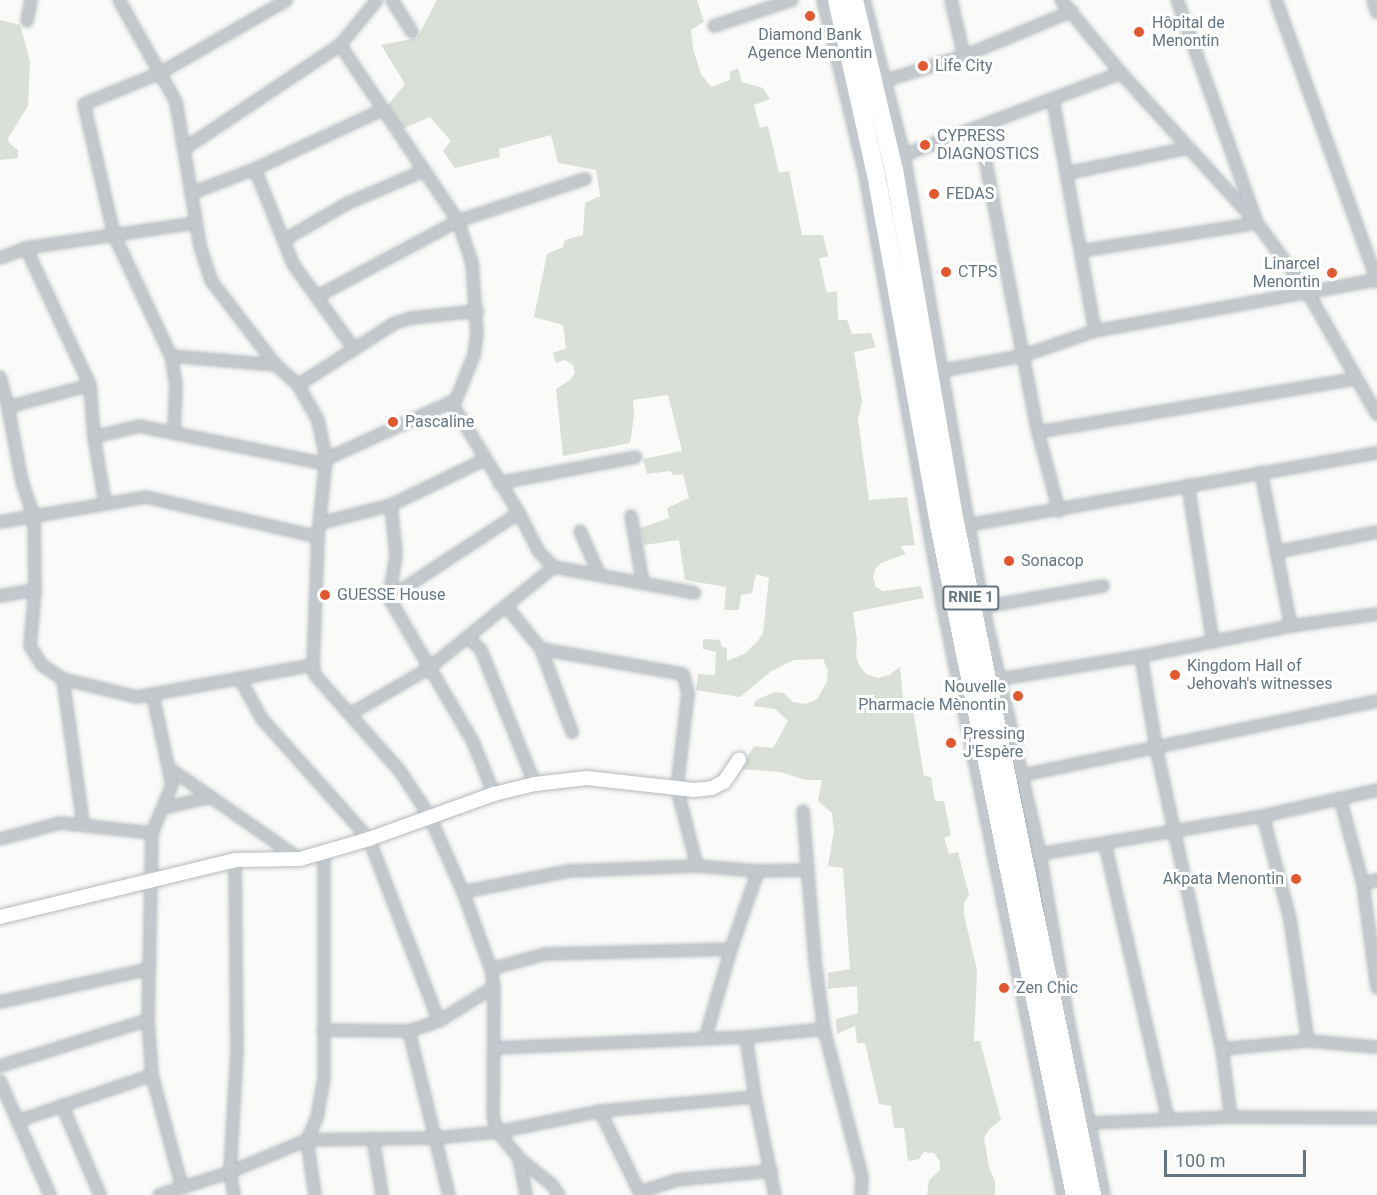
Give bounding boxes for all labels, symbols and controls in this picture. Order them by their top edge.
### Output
marker: Diamond Bank Agence Menontin [803,9,817,23]
place label: Hôpital de Menontin [1152,13,1225,51]
marker: Hôpital de Menontin [1130,23,1148,41]
place label: Diamond Bank Agence Menontin [748,25,872,63]
place label: Life City [935,56,992,76]
marker: Life City [916,59,930,73]
place label: CYPRESS DIAGNOSTICS [937,126,1039,164]
marker: CYPRESS DIAGNOSTICS [918,138,932,152]
place label: FEDAS [946,184,994,204]
marker: FEDAS [927,187,941,201]
place label: Linarcel Menontin [1253,254,1320,292]
place label: CTPS [958,262,997,282]
marker: CTPS [939,265,953,279]
marker: Linarcel Menontin [1325,266,1339,280]
place label: Pascaline [405,412,474,432]
marker: Pascaline [386,415,400,429]
place label: Sonacop [1021,551,1084,571]
marker: Sonacop [1002,554,1016,568]
place label: GUESSE House [337,585,446,605]
road number: RNIE 1 [941,586,1001,610]
marker: GUESSE House [318,588,332,602]
place label: Kingdom Hall of Jehovah's witnesses [1187,656,1333,694]
marker: Kingdom Hall of Jehovah's witnesses [1168,668,1182,682]
place label: Nouvelle Pharmacie Mènontin [858,677,1006,715]
marker: Nouvelle Pharmacie Mènontin [1011,689,1025,703]
place label: Pressing J'Espère [963,724,1025,762]
marker: Pressing J'Espère [944,736,958,750]
place label: Akpata Menontin [1163,869,1284,889]
marker: Akpata Menontin [1289,872,1303,886]
place label: Zen Chic [1016,978,1078,998]
marker: Zen Chic [997,981,1011,995]
scale bar [1167,1138,1310,1176]
text: 100 m [1175,1150,1226,1171]

